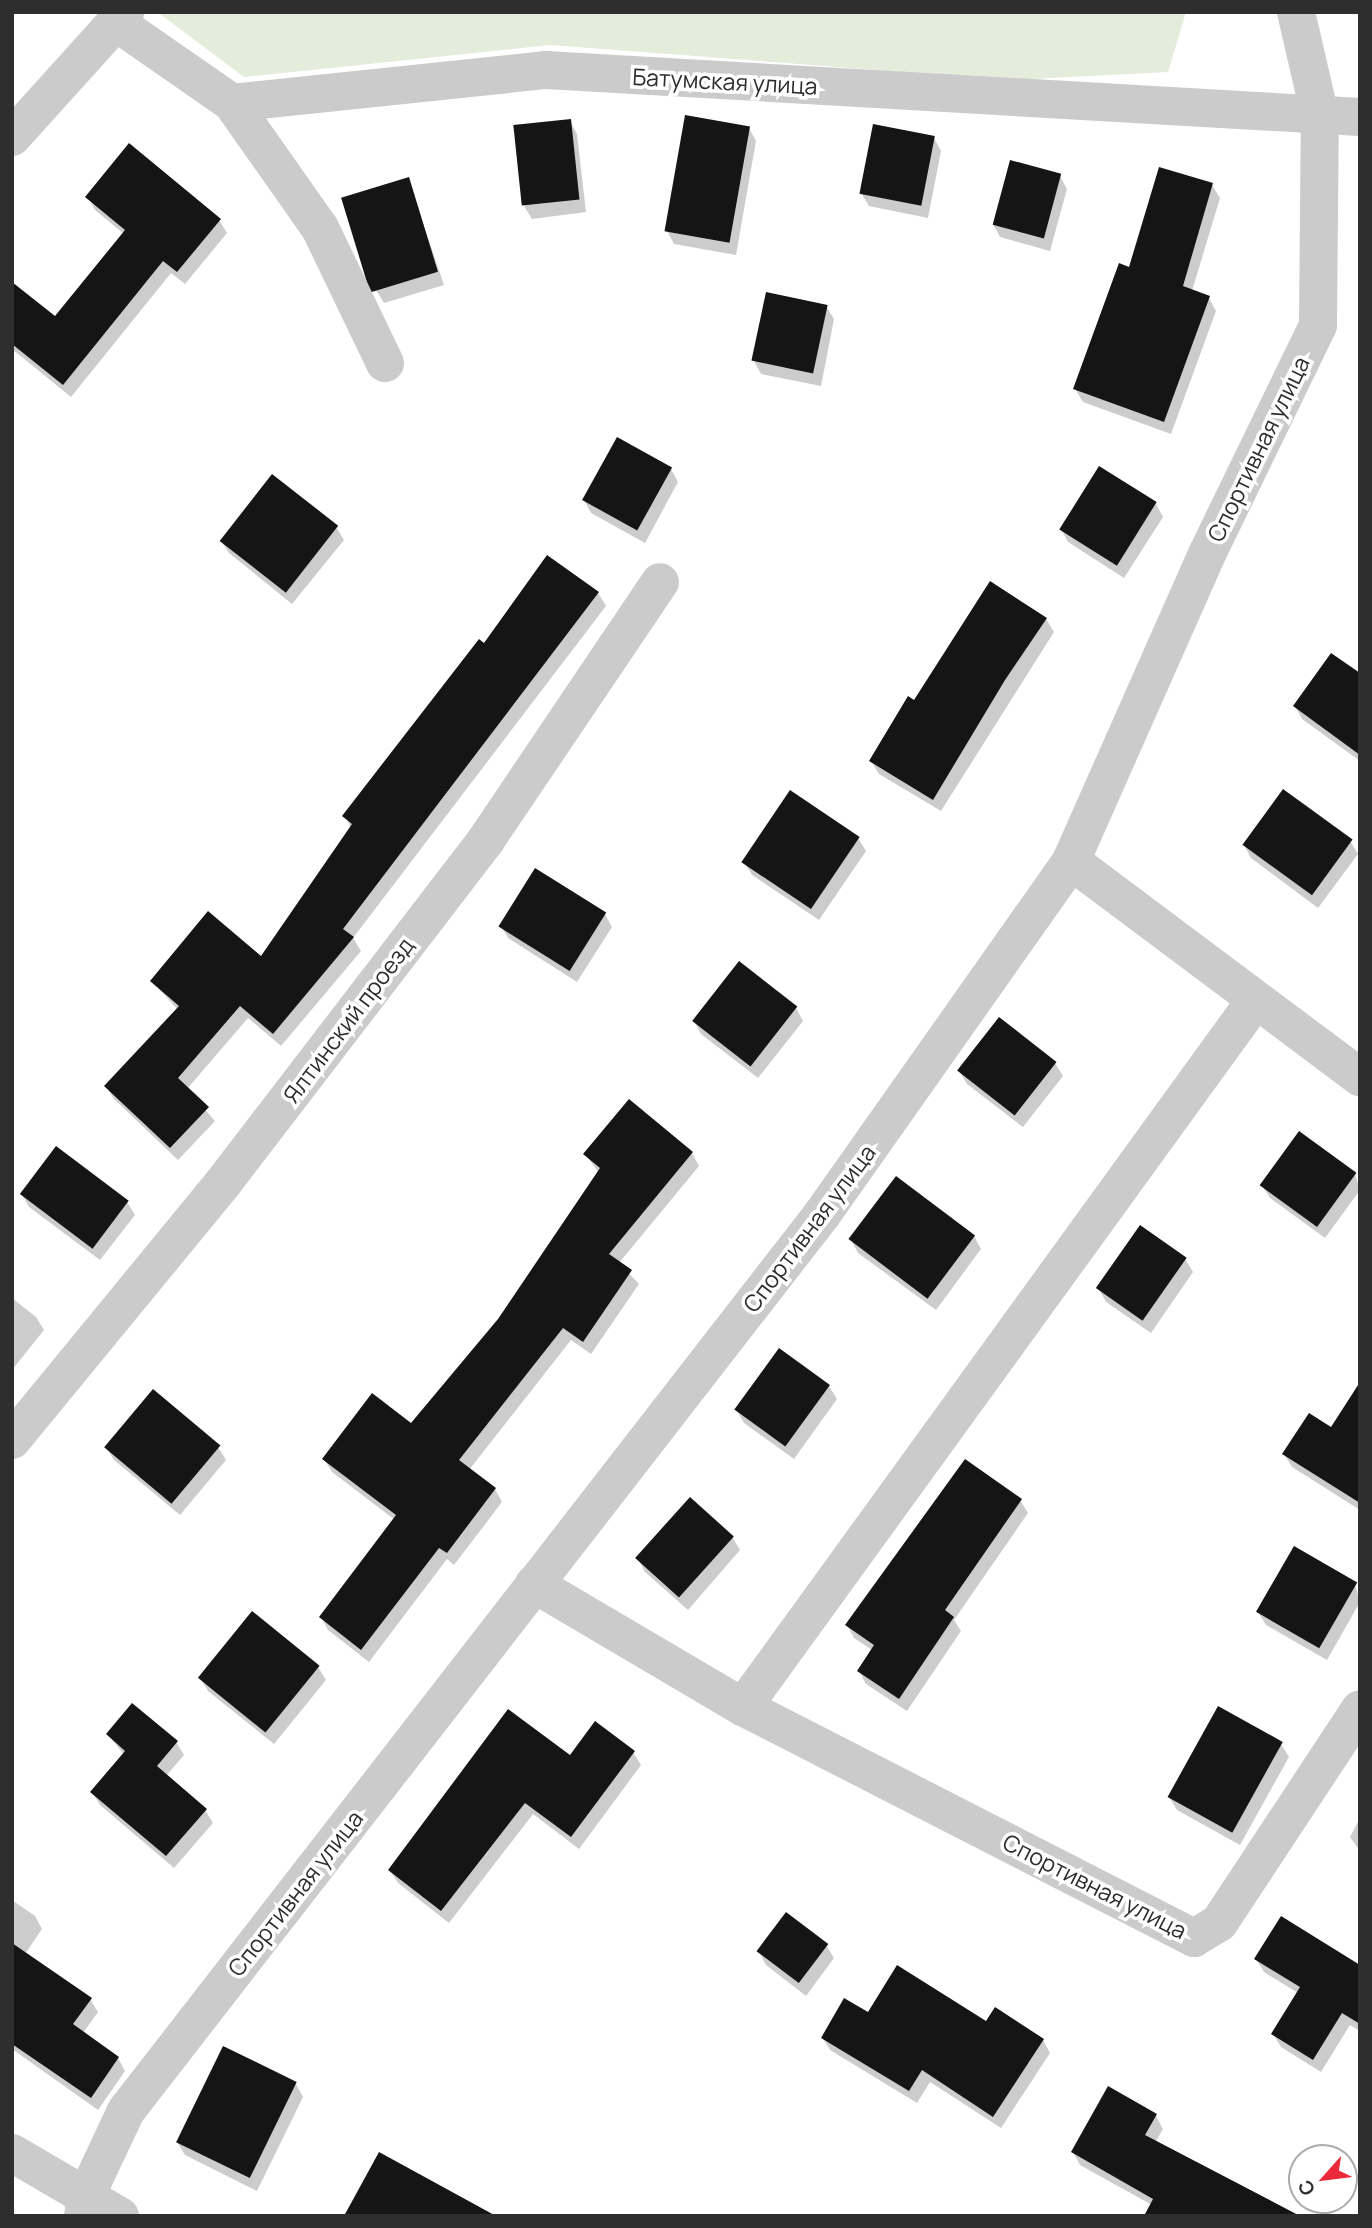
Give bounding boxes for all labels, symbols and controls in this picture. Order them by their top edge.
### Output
street label: Батумская улица [632,62,818,100]
street label: Спортивная улица [1201,352,1315,546]
street label: Ялтинский проезд [277,932,419,1108]
street label: Спортивная улица [737,1139,881,1317]
street label: Спортивная улица [222,1805,368,1981]
street label: Спортивная улица [999,1828,1191,1944]
north arrow [1288,2144,1358,2214]
text: С [1291,2176,1321,2200]

